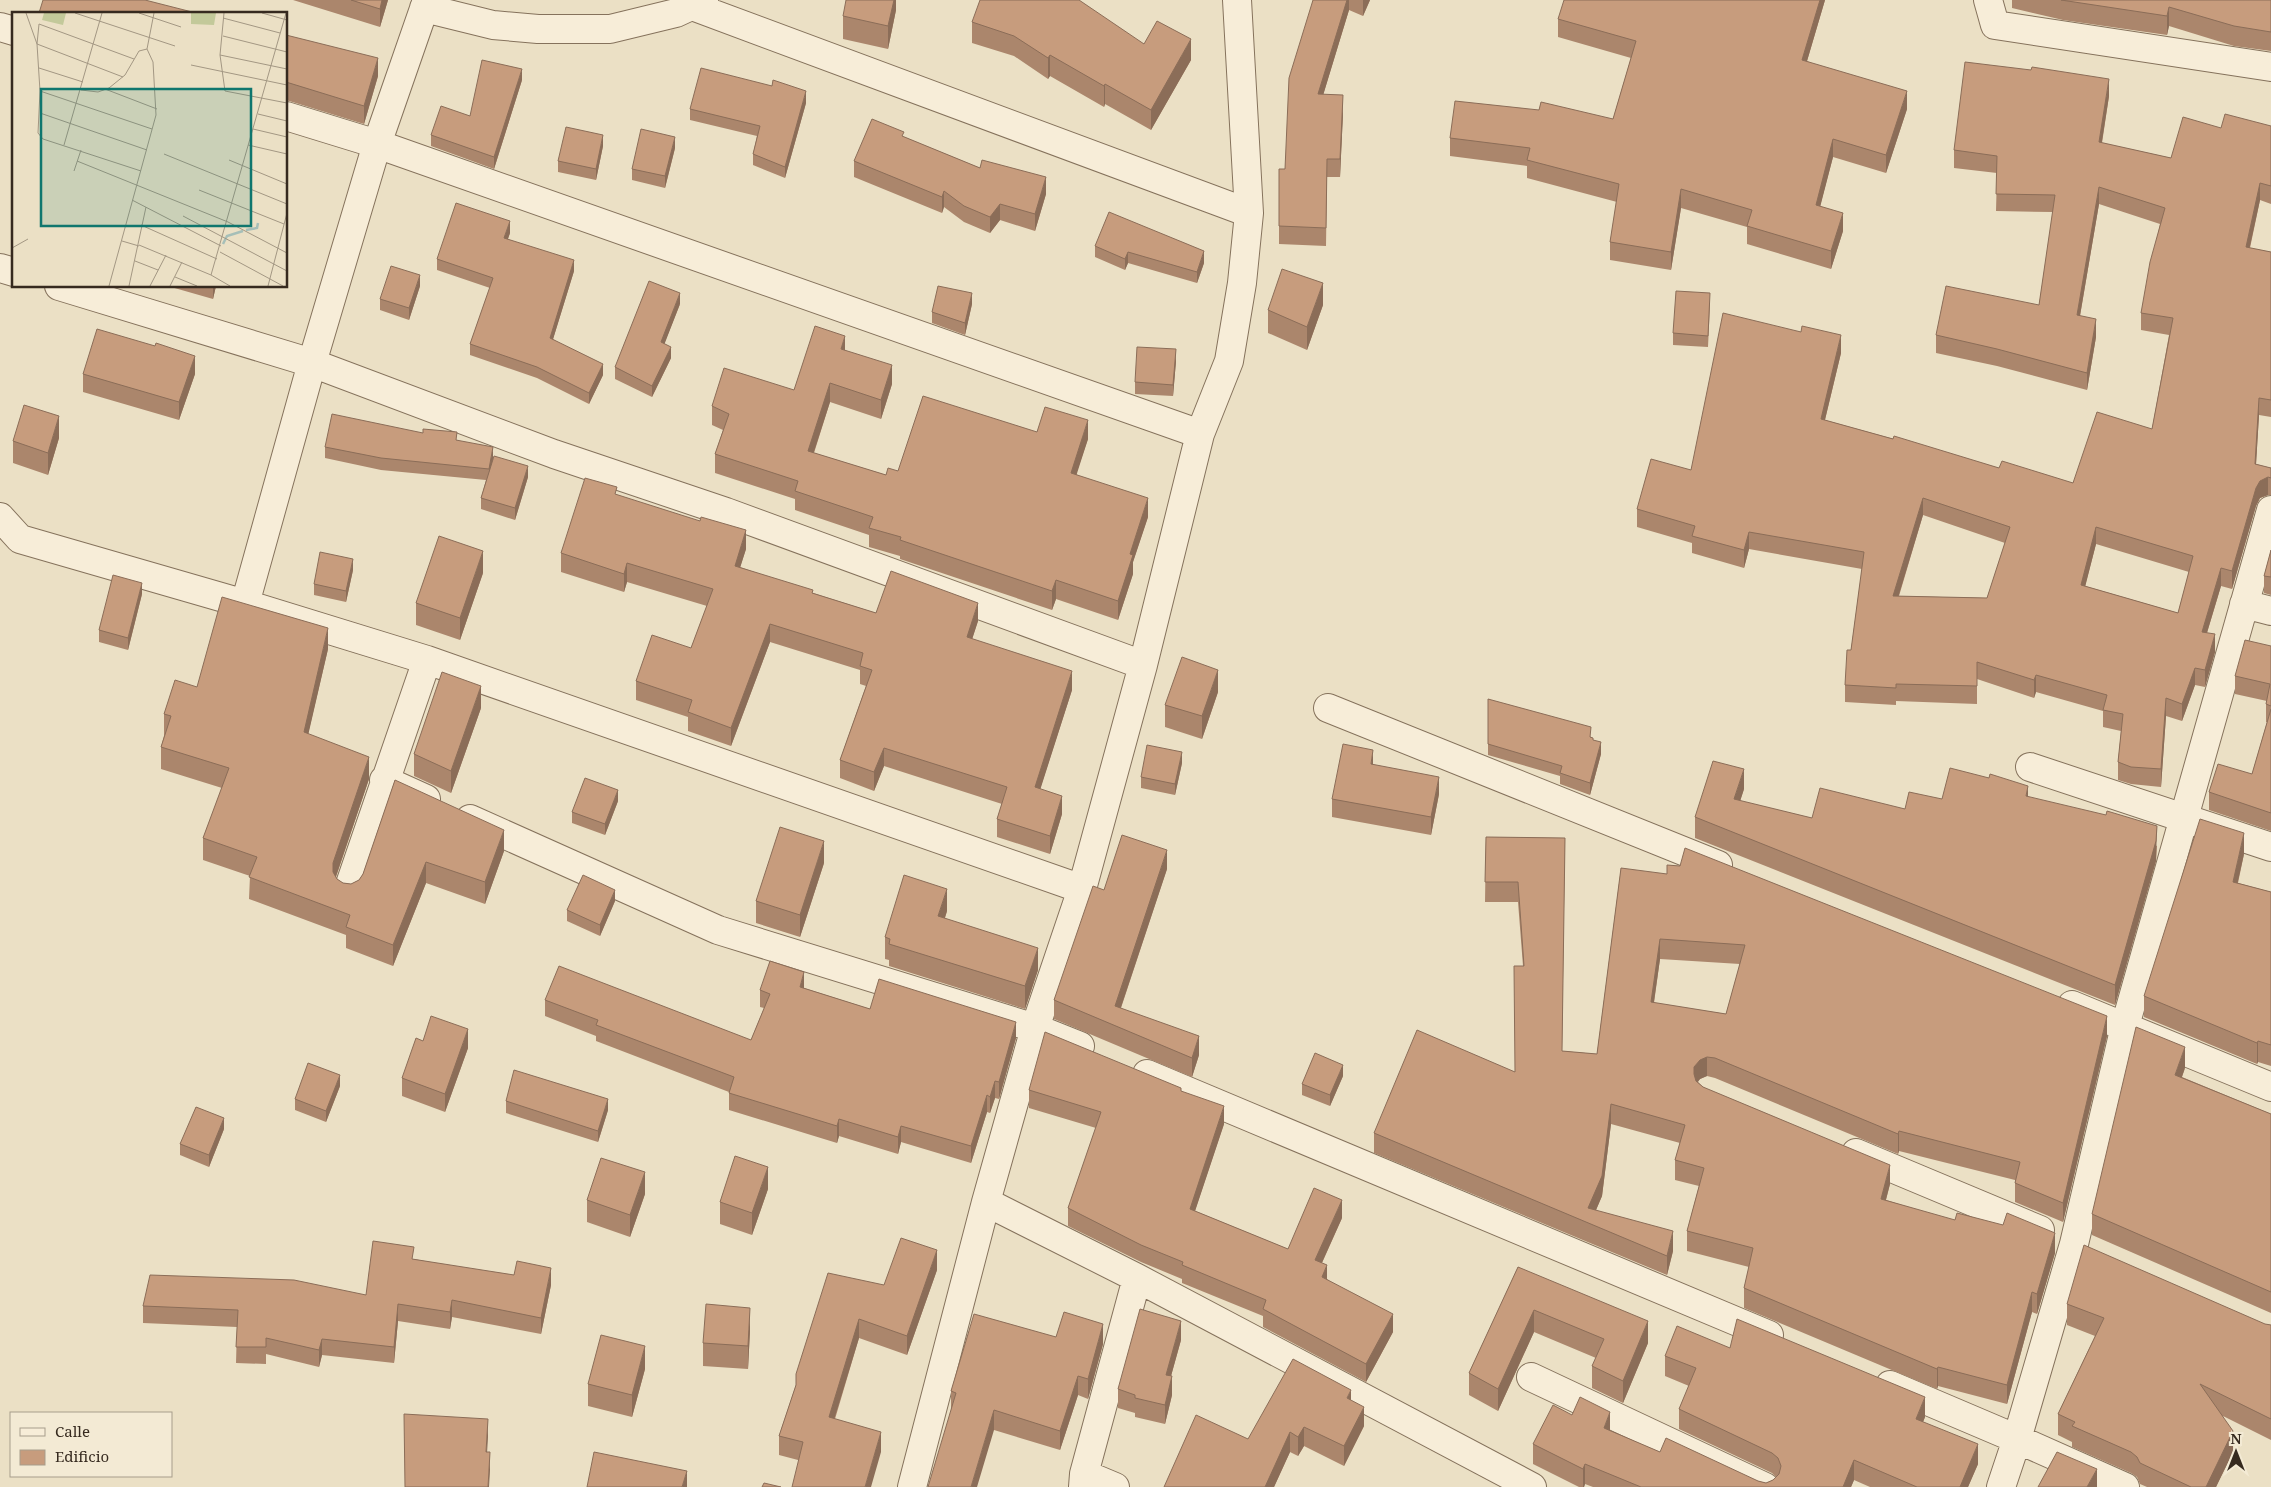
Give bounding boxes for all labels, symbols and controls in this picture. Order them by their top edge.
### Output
inset map [12,12,288,288]
legend [10,1412,172,1477]
text: Calle [55,1421,90,1441]
north arrow [2211,1427,2261,1477]
text: N [2230,1429,2242,1448]
text: Edificio [55,1446,109,1466]

